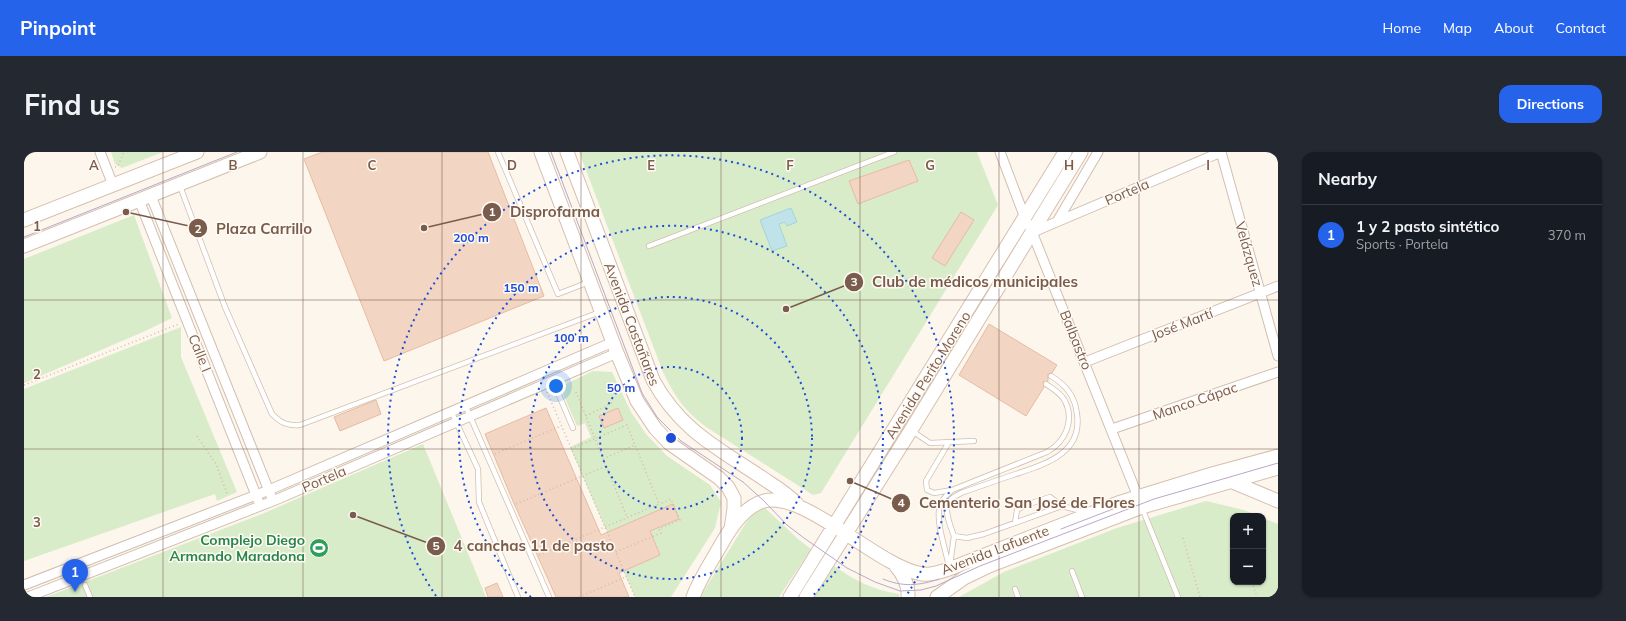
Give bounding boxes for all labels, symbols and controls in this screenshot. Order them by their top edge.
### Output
text: Pinpoint [20,16,96,40]
text: Home [1382,19,1421,37]
text: Map [1443,19,1472,37]
text: About [1494,19,1534,37]
text: Contact [1556,19,1606,37]
button: Directions [1499,85,1602,123]
text: Find us [24,87,120,122]
text: A [89,157,99,173]
text: B [229,157,238,173]
text: C [368,157,377,173]
text: D [507,157,517,173]
text: E [647,157,655,173]
text: F [786,157,794,173]
text: G [925,157,935,173]
text: H [1064,157,1074,173]
text: I [1206,157,1210,173]
text: Nearby [1318,168,1377,189]
street label: Portela [1102,175,1152,209]
callout: Disprofarma [482,199,608,226]
text: Disprofarma [510,202,600,221]
text: 1 [488,204,496,219]
callout: Plaza Carrillo [188,215,320,242]
text: 1 y 2 pasto sintético [1356,217,1499,236]
text: 1 [33,218,41,234]
text: Plaza Carrillo [216,219,312,238]
street label: Velázquez [1231,219,1267,289]
text: 2 [194,221,202,236]
text: 1 [1327,227,1335,243]
text: 370 m [1548,227,1586,243]
text: 200 m [453,230,489,245]
text: Sports · Portela [1356,236,1448,252]
street label: Avenida Castañares [600,260,664,388]
callout: Club de médicos municipales [844,268,1086,295]
text: Club de médicos municipales [872,272,1078,291]
text: 3 [850,274,858,289]
text: 150 m [503,280,539,295]
street label: José Martí [1148,304,1216,344]
street label: Avenida Perito Moreno [881,308,975,442]
street label: Balbastro [1056,308,1096,372]
text: 100 m [553,330,589,345]
street label: Calle I [184,331,216,375]
text: 2 [33,366,41,382]
your location [546,376,566,396]
street label: Manco Cápac [1150,378,1240,424]
text: 50 m [607,380,635,395]
centre of rings [664,431,678,445]
street label: Portela [299,462,349,496]
callout: Cementerio San José de Flores [891,489,1143,516]
text: Cementerio San José de Flores [919,493,1135,512]
text: 4 [897,495,905,510]
map controls [1230,513,1266,585]
button: + [1230,513,1266,549]
text: 3 [33,514,41,530]
street label: Avenida Lafuente [939,521,1051,579]
place label: Complejo Diego Armando Maradona [169,531,305,565]
callout: 4 canchas 11 de pasto [426,532,623,559]
text: 4 canchas 11 de pasto [454,536,615,555]
sports icon: Complejo Diego Armando Maradona [308,537,330,559]
text: 5 [432,538,440,553]
button: − [1230,549,1266,585]
pin: 1 [62,559,88,592]

